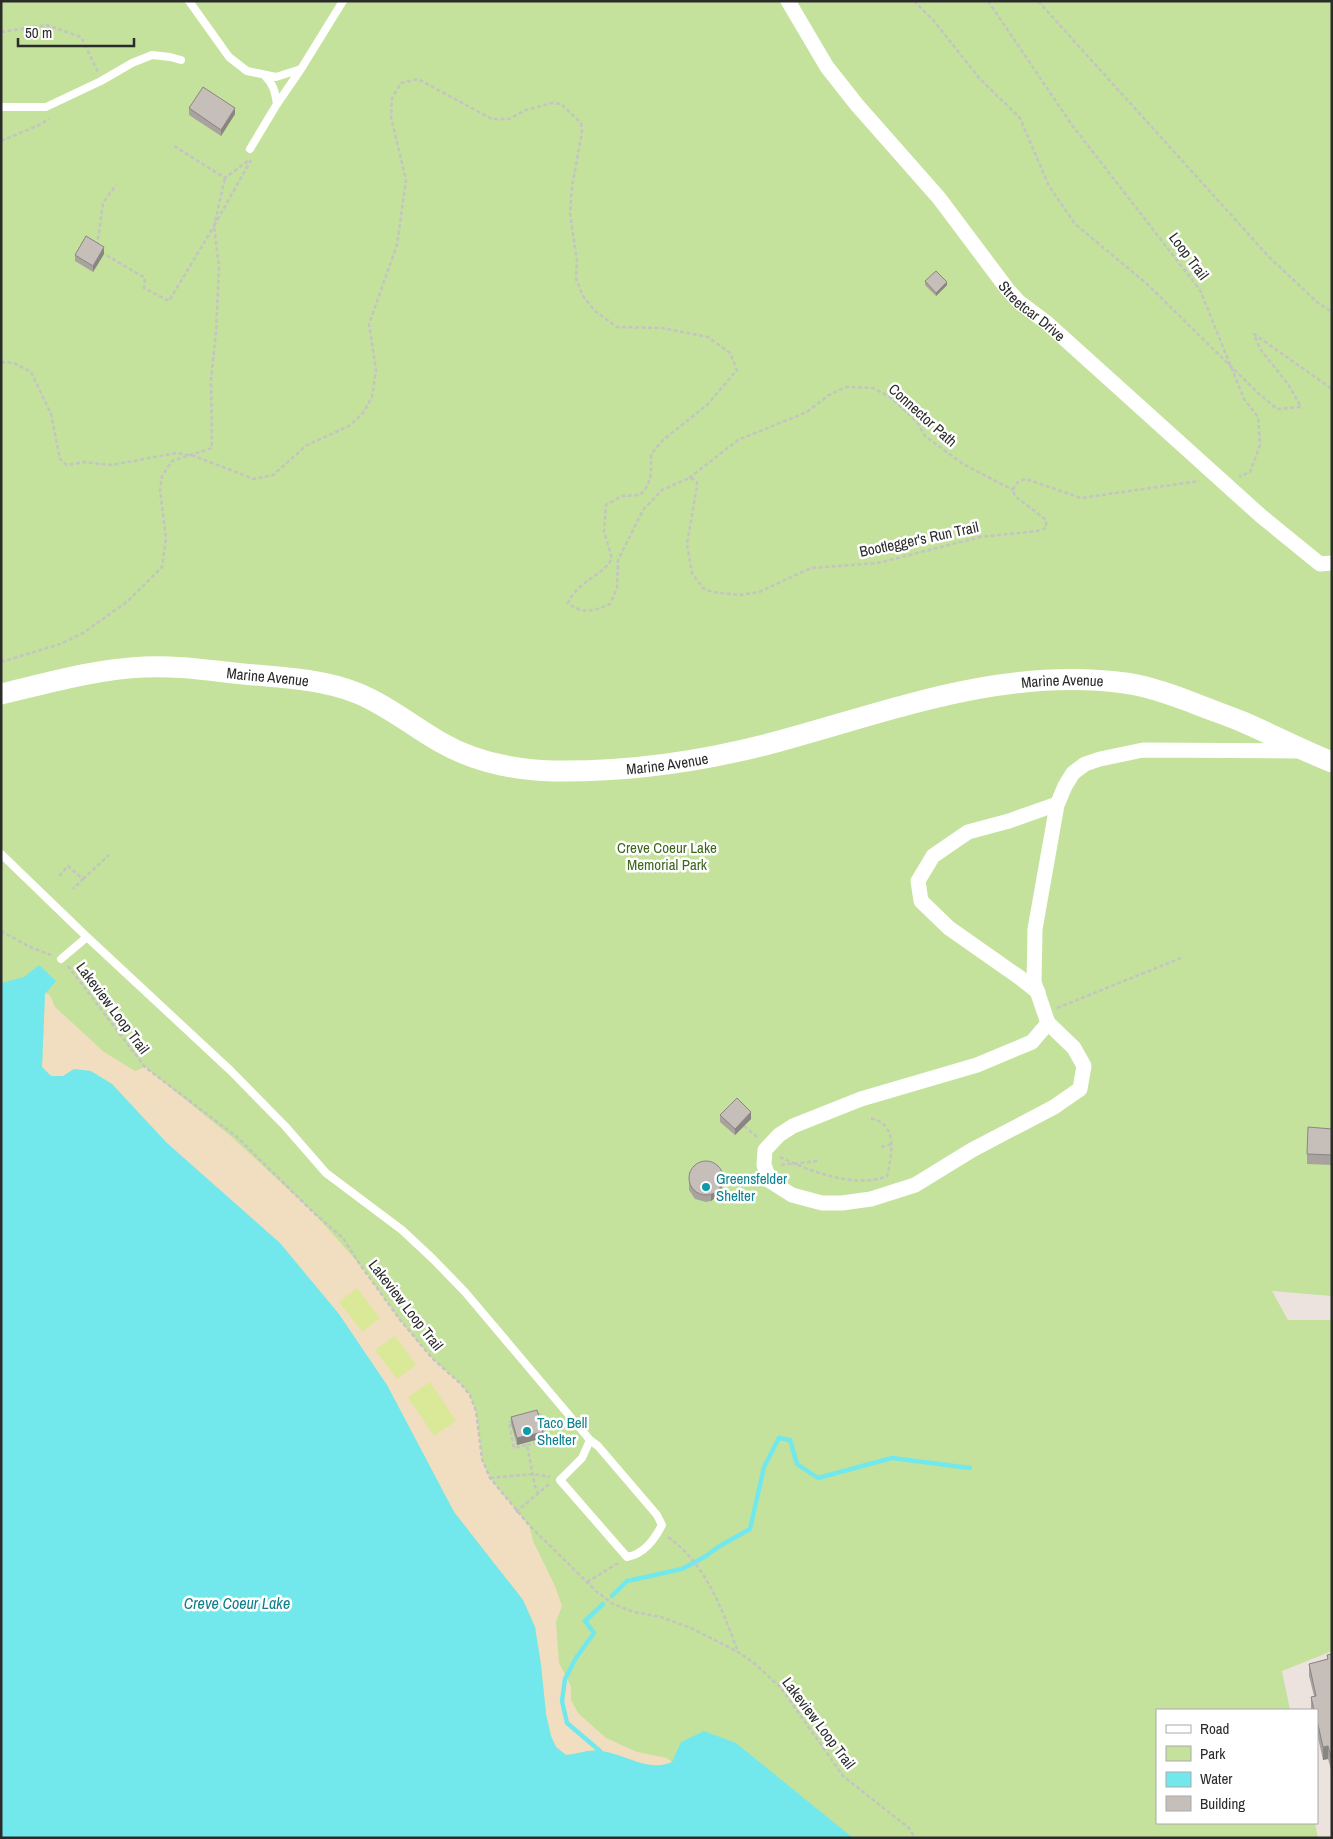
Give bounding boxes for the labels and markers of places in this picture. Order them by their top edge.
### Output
place label: Greensfelder Shelter [716,1168,787,1206]
marker: Greensfelder Shelter [700,1181,712,1193]
place label: Taco Bell Shelter [537,1412,587,1450]
marker: Taco Bell Shelter [521,1425,533,1437]

